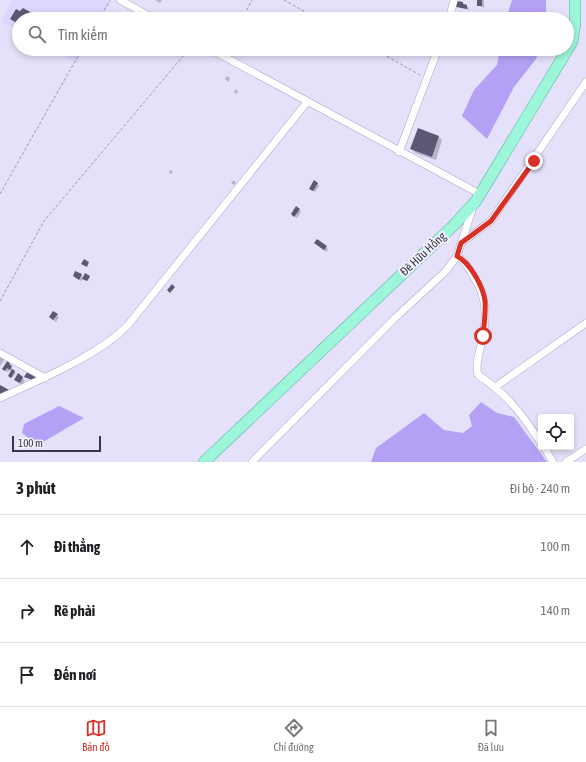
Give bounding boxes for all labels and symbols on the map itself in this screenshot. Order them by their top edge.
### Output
route end [525,152,543,170]
street label: Đê Hữu Hồng [397,229,449,279]
route start [474,327,492,345]
scale bar [12,434,101,453]

